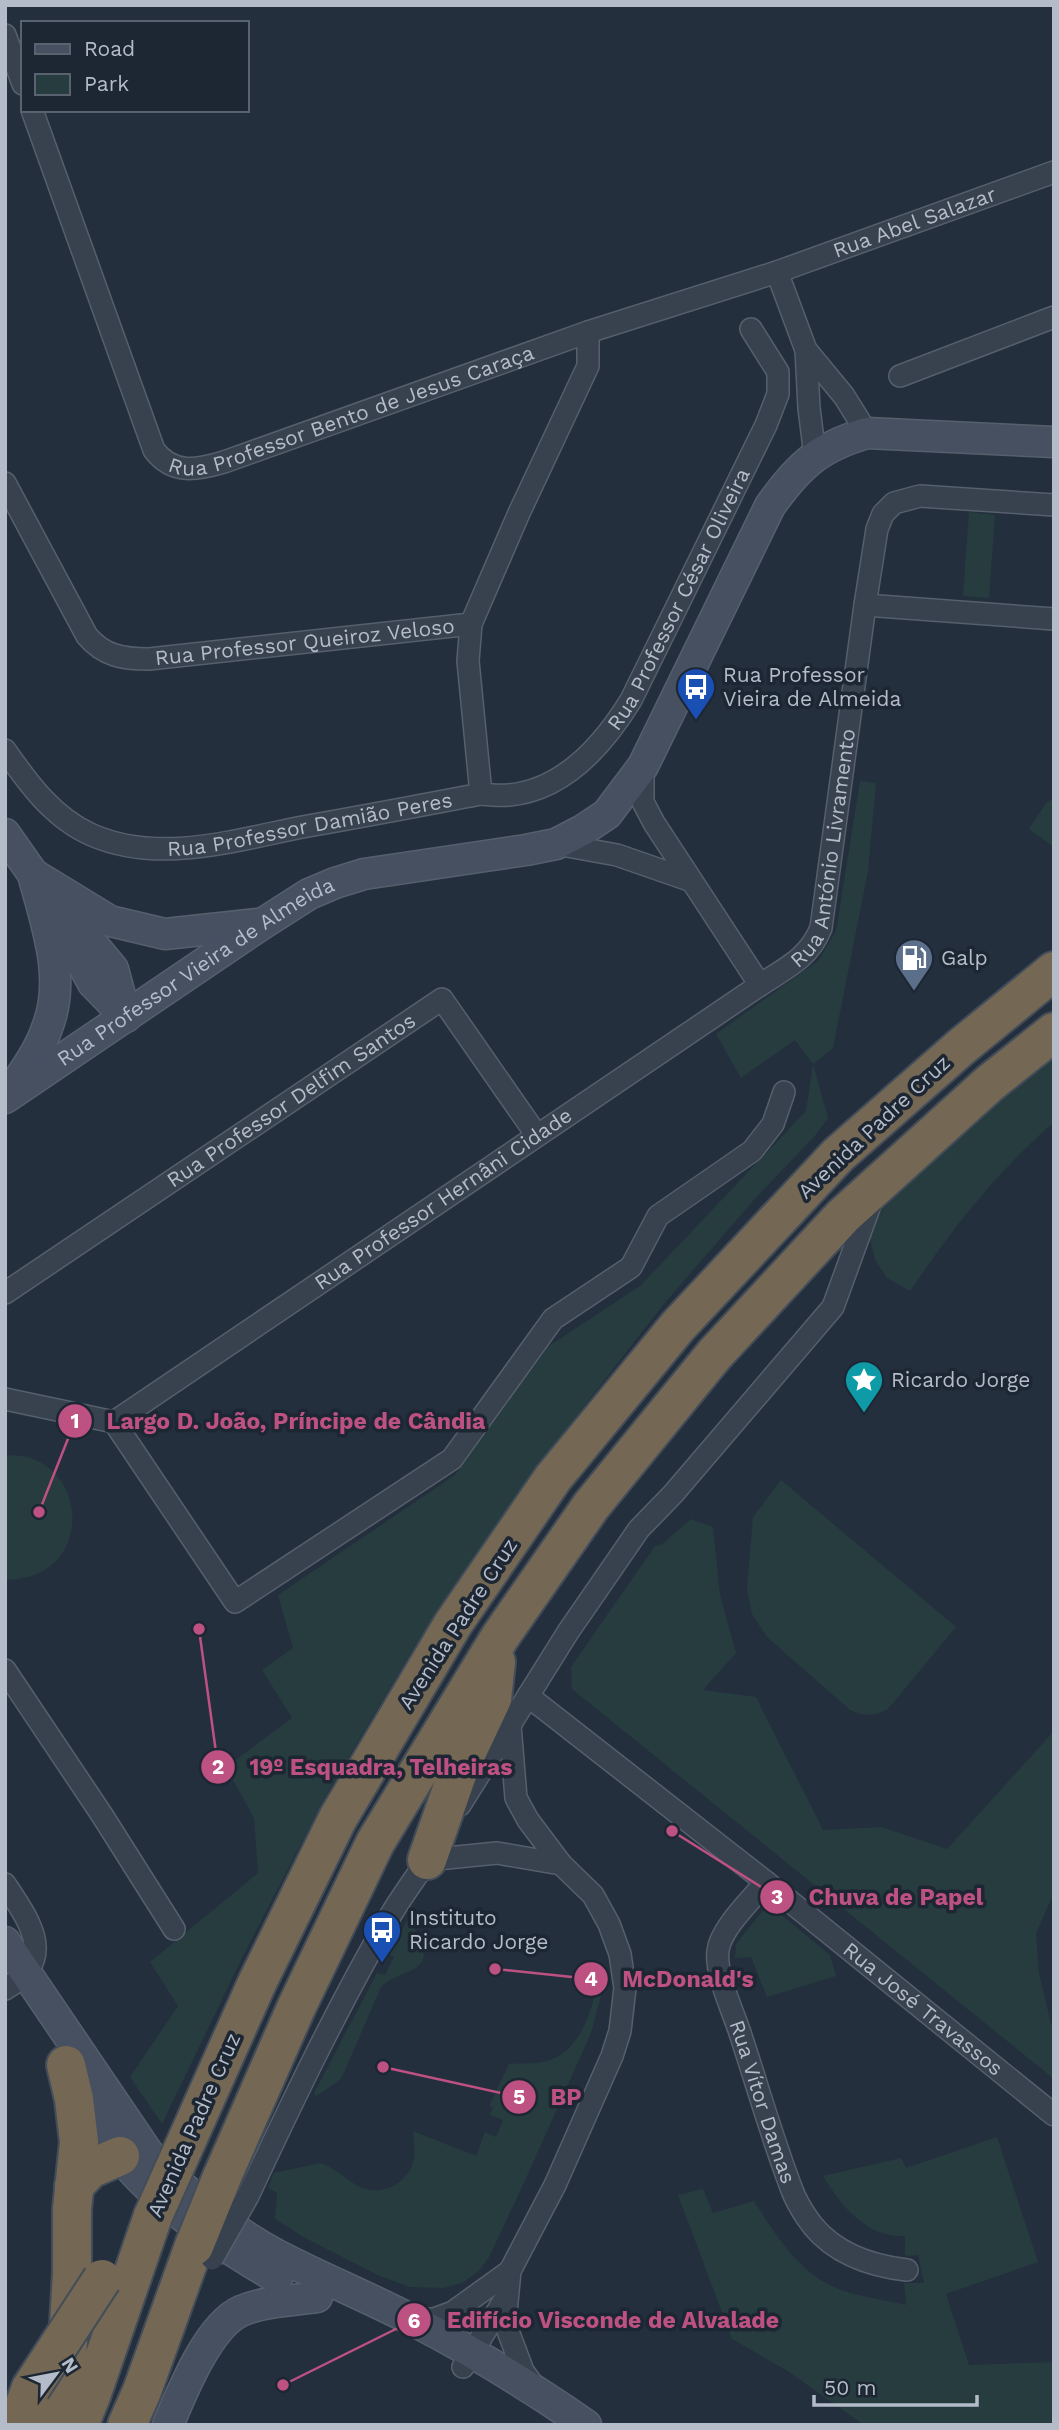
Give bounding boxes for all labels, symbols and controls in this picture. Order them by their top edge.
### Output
legend [21,21,248,112]
text: Road [84,36,135,61]
text: Park [84,71,129,96]
street label: Rua Abel Salazar [829,181,1000,263]
street label: Rua Professor Bento de Jesus Caraça [165,339,537,481]
street label: Rua Professor César Oliveira [602,464,755,735]
street label: Rua Professor Queiroz Veloso [154,613,456,670]
place label: Rua Professor Vieira de Almeida [723,662,902,711]
bus stop icon: Rua Professor Vieira de Almeida [675,666,717,721]
street label: Rua António Livramento [785,727,860,973]
street label: Rua Professor Damião Peres [167,787,454,861]
street label: Rua Professor Vieira de Almeida [52,872,338,1071]
fuel station icon: Galp [893,937,935,992]
place label: Galp [941,945,988,970]
street label: Rua Professor Delfim Santos [162,1008,420,1192]
street label: Avenida Padre Cruz [792,1050,955,1204]
street label: Rua Professor Hernâni Cidade [309,1102,576,1295]
place icon: Ricardo Jorge [843,1359,885,1414]
place label: Ricardo Jorge [891,1367,1030,1392]
callout: Largo D. João, Príncipe de Cândia [58,1399,500,1443]
text: 1 [70,1408,80,1433]
text: Largo D. João, Príncipe de Cândia [107,1408,486,1435]
street label: Avenida Padre Cruz [393,1533,522,1714]
callout: 19º Esquadra, Telheiras [201,1745,527,1789]
text: 2 [212,1754,224,1779]
text: 19º Esquadra, Telheiras [249,1754,513,1781]
callout: Chuva de Papel [759,1875,997,1919]
text: 3 [771,1884,783,1909]
text: Chuva de Papel [809,1884,984,1911]
place label: Instituto Ricardo Jorge [409,1905,548,1954]
bus stop icon: Instituto Ricardo Jorge [361,1909,403,1964]
street label: Rua José Travassos [838,1937,1008,2081]
callout: McDonald's [574,1957,768,2001]
text: 4 [584,1966,598,1991]
text: McDonald's [622,1966,754,1993]
street label: Rua Vítor Damas [725,2017,801,2187]
street label: Avenida Padre Cruz [142,2029,245,2221]
callout: BP [501,2075,596,2119]
text: 5 [513,2084,525,2109]
text: BP [550,2084,582,2111]
callout: Edifício Visconde de Alvalade [397,2298,793,2342]
text: Edifício Visconde de Alvalade [447,2307,779,2334]
text: 6 [408,2308,421,2333]
north arrow [21,2339,91,2409]
text: N [57,2353,83,2377]
scale bar [814,2364,977,2408]
text: 50 m [824,2375,876,2400]

